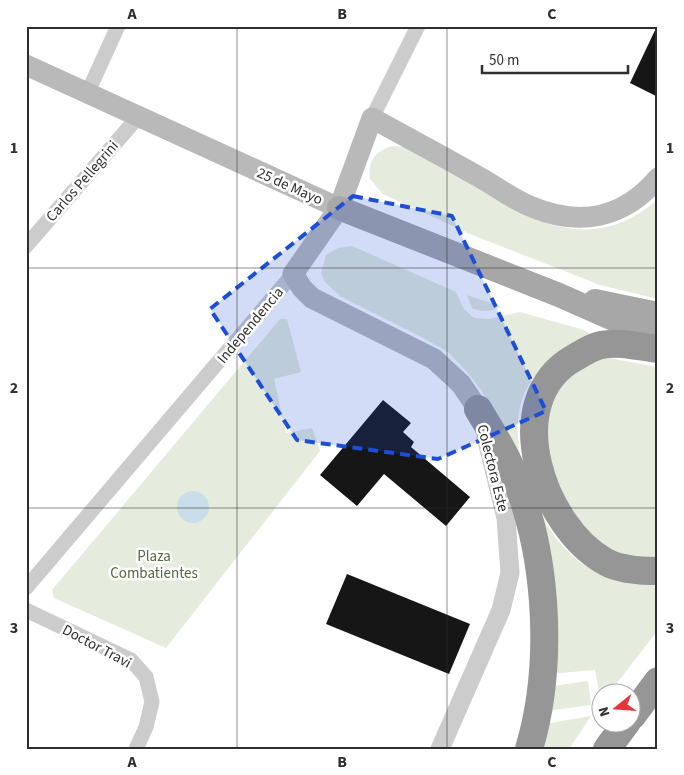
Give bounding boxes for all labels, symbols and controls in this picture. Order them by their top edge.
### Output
text: A [126,3,137,25]
text: B [337,3,347,25]
text: C [547,3,557,25]
scale bar [482,42,628,74]
text: 50 m [489,50,519,71]
street label: Carlos Pellegrini [41,136,124,226]
text: 1 [10,137,18,159]
text: 1 [666,137,674,159]
street label: 25 de Mayo [253,163,326,210]
street label: Independencia [212,283,289,368]
text: 2 [10,377,18,399]
text: 2 [666,377,674,399]
street label: Colectora Este [472,422,514,514]
park label: Plaza Combatientes [110,546,198,584]
text: 3 [10,617,18,639]
text: 3 [666,617,674,639]
street label: Doctor Travi [58,619,135,673]
north arrow [592,682,642,732]
text: N [594,704,615,719]
text: A [126,751,137,773]
text: B [337,751,347,773]
text: C [547,751,557,773]

